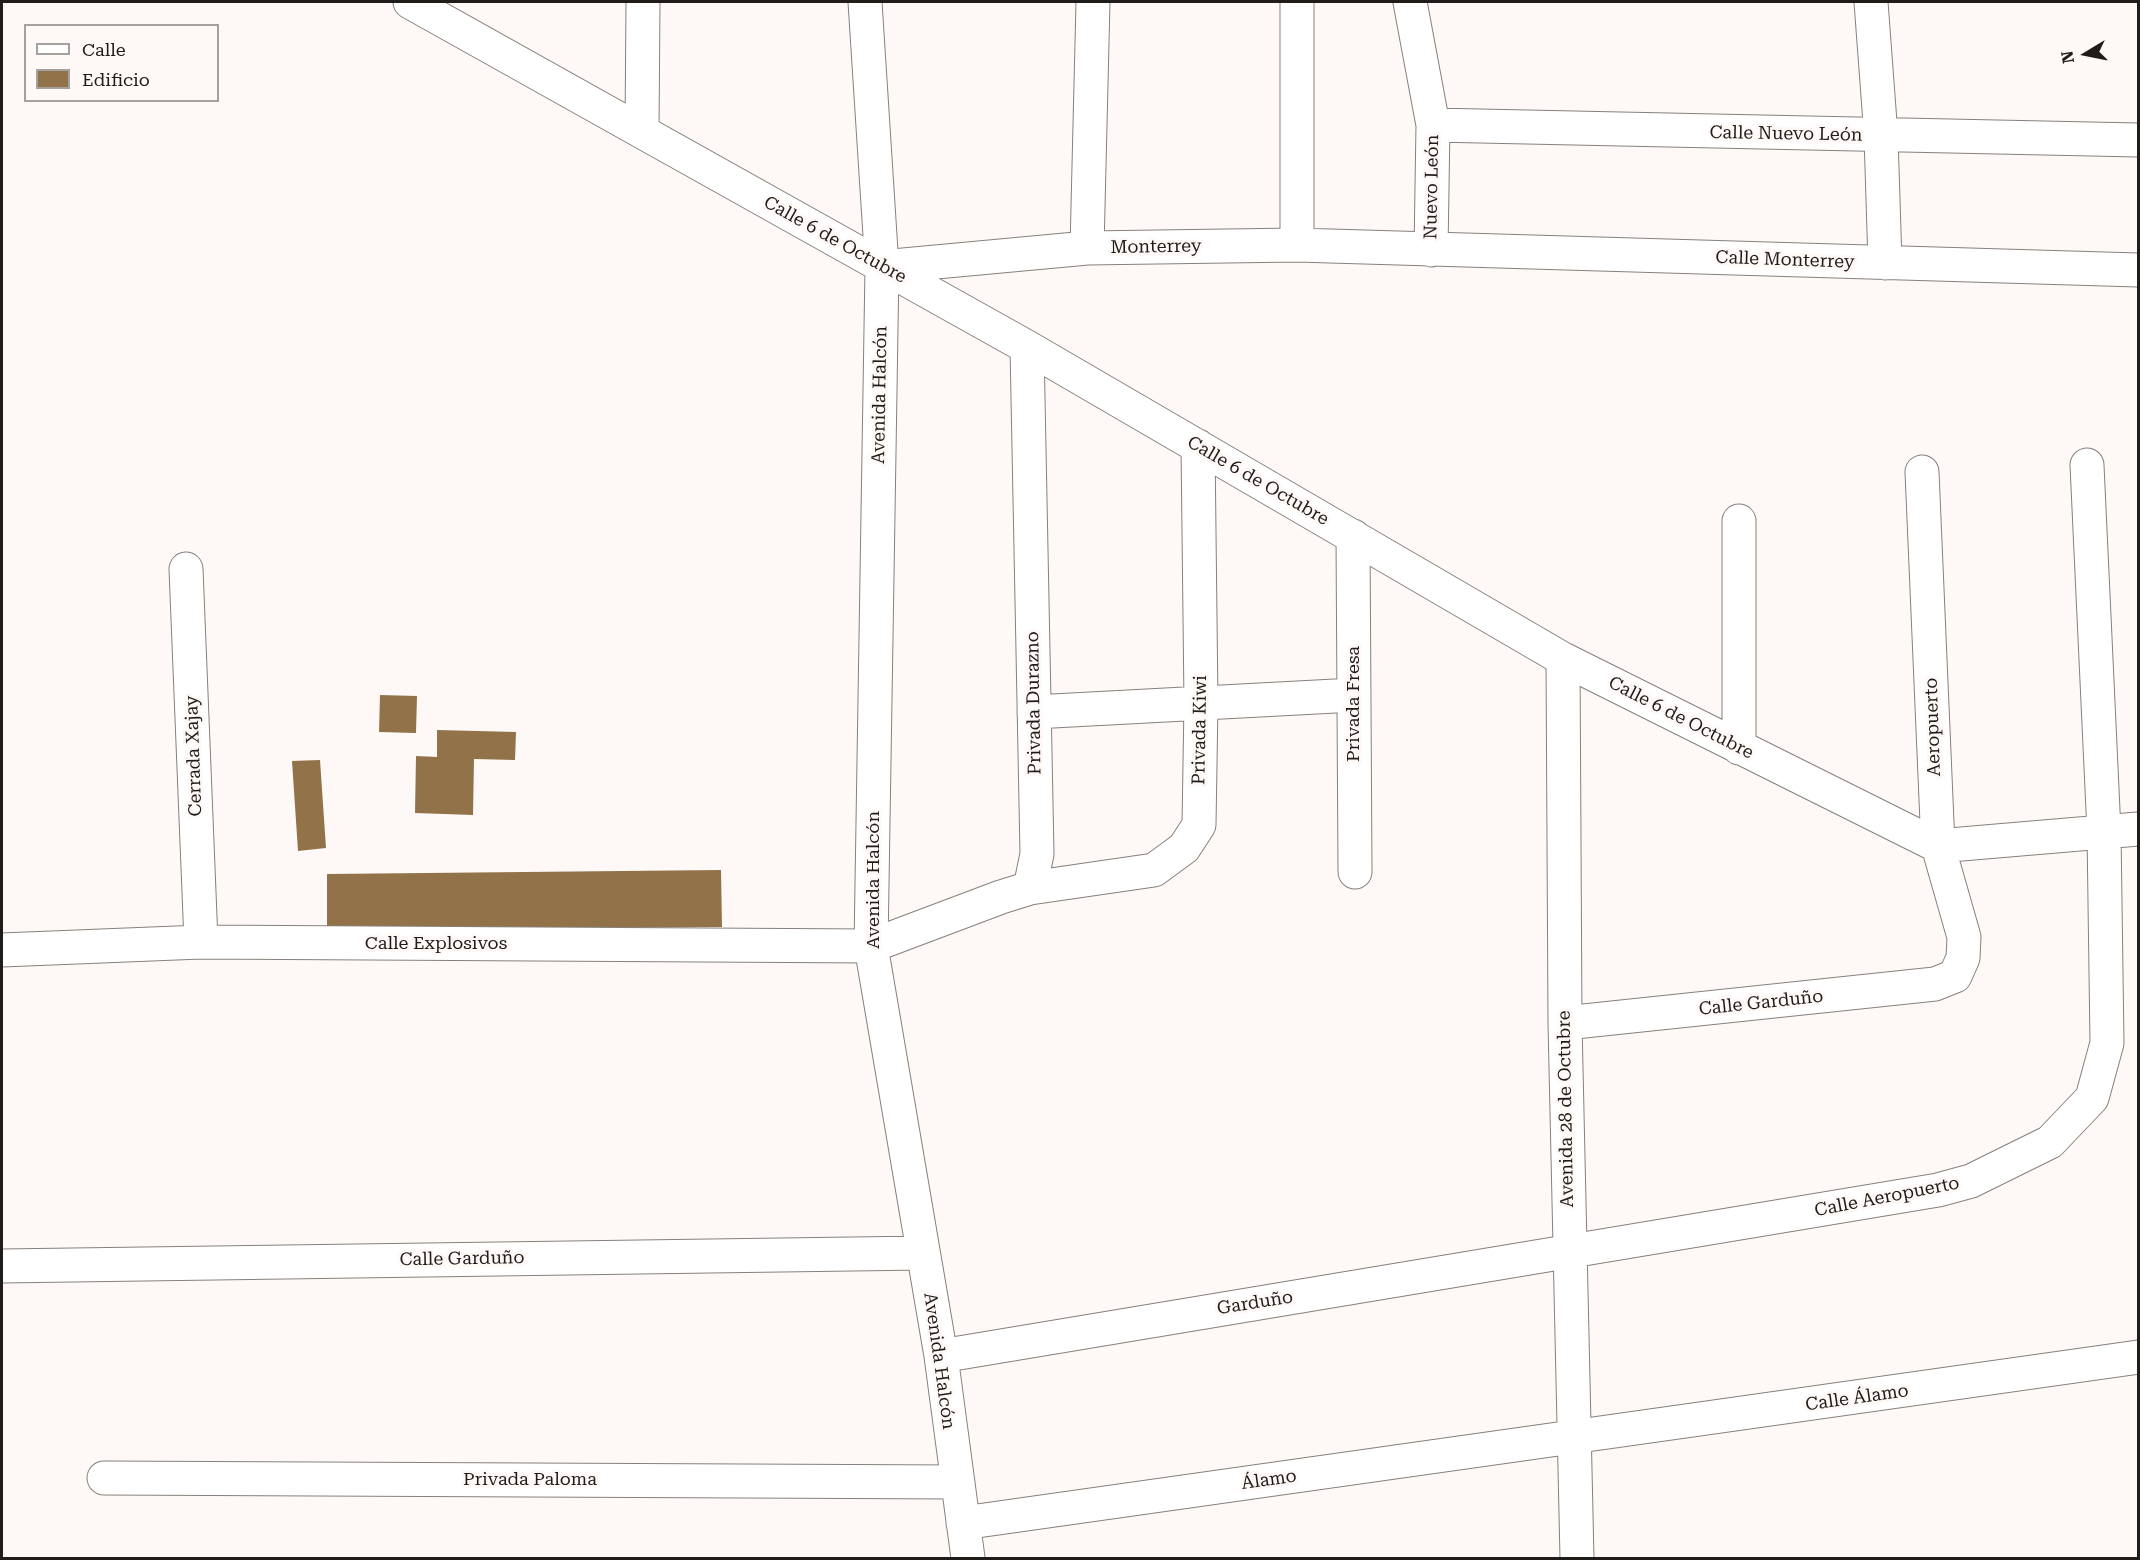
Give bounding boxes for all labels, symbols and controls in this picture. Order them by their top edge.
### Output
legend [24,24,219,102]
north arrow [2056,24,2116,84]
text: Calle [82,39,126,60]
text: N [2057,50,2078,65]
text: Edificio [82,69,150,90]
street label: Calle Nuevo León [1709,122,1863,146]
street label: Nuevo León [1420,134,1444,240]
street label: Calle 6 de Octubre [760,192,910,288]
street label: Monterrey [1110,235,1202,259]
street label: Calle Monterrey [1715,247,1855,273]
street label: Avenida Halcón [868,326,892,464]
street label: Calle 6 de Octubre [1183,432,1333,530]
street label: Privada Durazno [1022,631,1046,775]
street label: Privada Fresa [1343,646,1365,762]
street label: Calle 6 de Octubre [1605,672,1757,764]
street label: Privada Kiwi [1188,675,1212,785]
street label: Aeropuerto [1920,677,1946,777]
street label: Cerrada Xajay [181,695,207,817]
street label: Avenida Halcón [863,811,885,949]
street label: Calle Explosivos [365,933,507,955]
street label: Calle Garduño [1698,986,1824,1020]
street label: Avenida 28 de Octubre [1553,1010,1579,1208]
street label: Calle Aeropuerto [1813,1172,1961,1222]
street label: Calle Garduño [399,1247,525,1271]
street label: Garduño [1215,1286,1295,1320]
street label: Avenida Halcón [919,1291,959,1431]
street label: Calle Álamo [1804,1380,1910,1416]
street label: Álamo [1240,1465,1298,1495]
street label: Privada Paloma [463,1469,597,1491]

